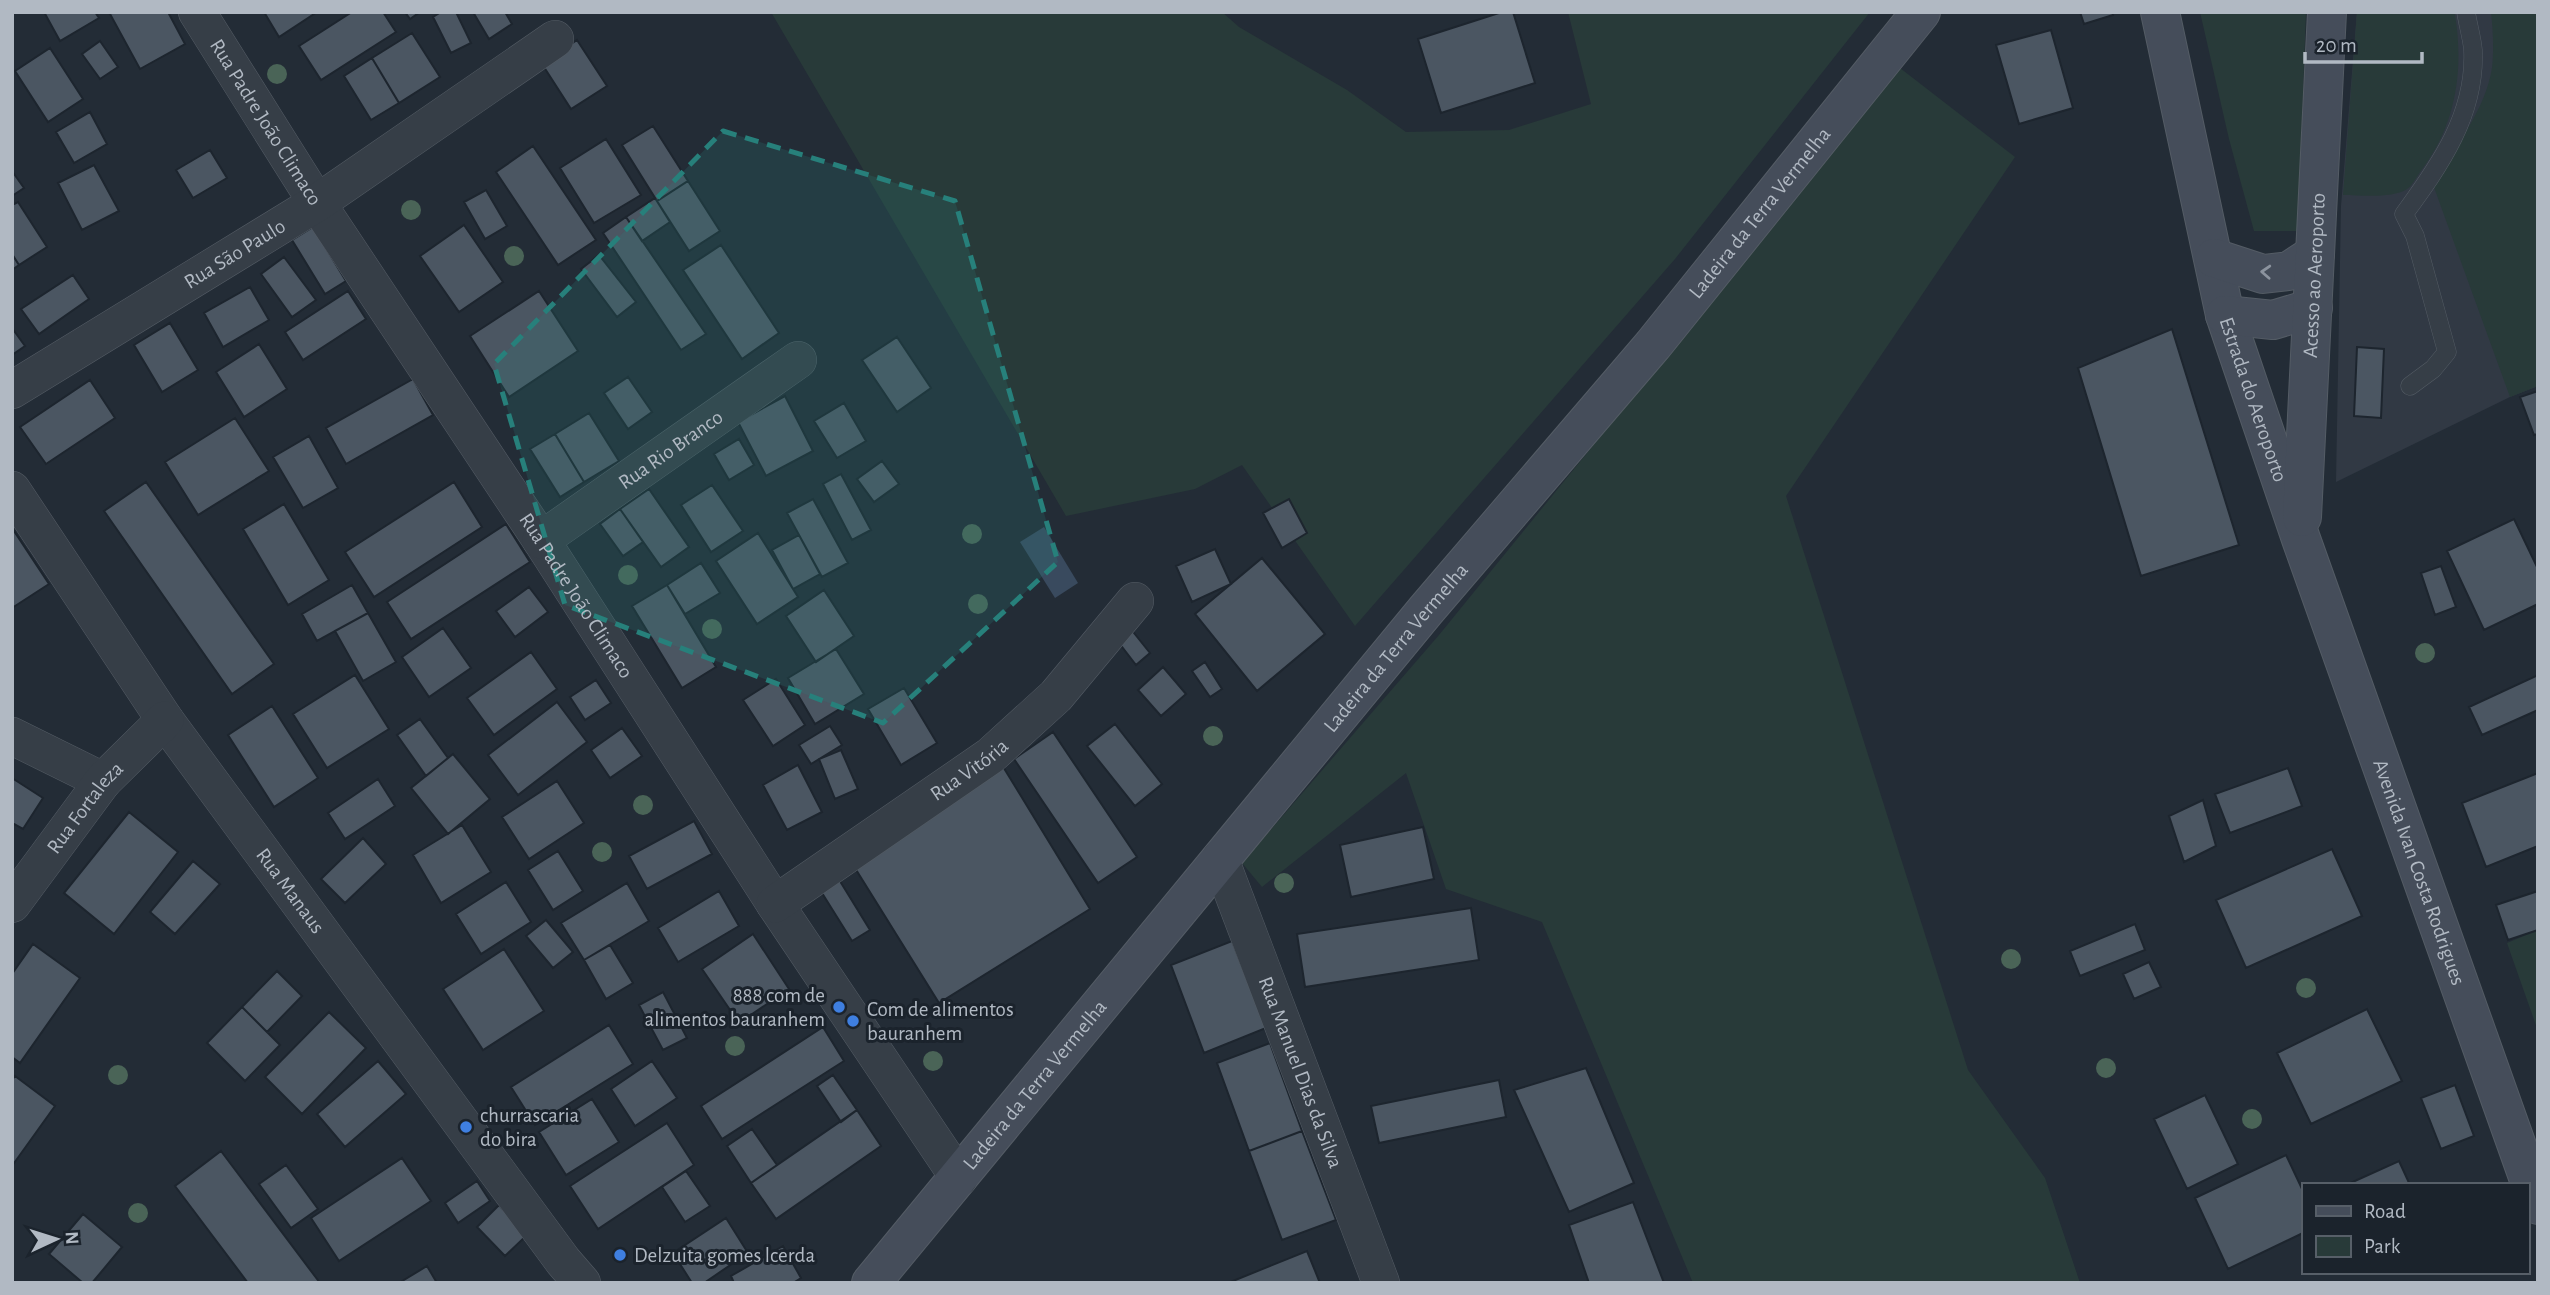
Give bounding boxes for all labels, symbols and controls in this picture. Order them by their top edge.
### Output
scale bar [2305,21,2422,65]
street label: Rua Padre João Climaco [206,35,326,209]
text: 20 m [2316,35,2357,56]
street label: Ladeira da Terra Vermelha [1685,123,1835,303]
street label: Acesso ao Aeroporto [2300,192,2329,358]
street label: Rua São Paulo [181,215,289,293]
one-way arrow [2260,264,2271,279]
street label: Estrada do Aeroporto [2216,315,2291,485]
street label: Rua Rio Branco [615,406,727,493]
street label: Rua Padre João Climaco [515,509,637,682]
street label: Ladeira da Terra Vermelha [1320,559,1472,736]
street label: Rua Vitória [927,735,1012,805]
street label: Avenida Ivan Costa Rodrigues [2369,757,2469,988]
street label: Rua Fortaleza [43,758,127,858]
street label: Rua Manaus [252,844,328,937]
street label: Rua Manuel Dias da Silva [1255,974,1346,1171]
place label: 888 com de alimentos bauranhem [644,985,825,1030]
street label: Ladeira da Terra Vermelha [959,996,1111,1174]
marker: 888 com de alimentos bauranhem [831,999,847,1015]
place label: Com de alimentos bauranhem [867,999,1014,1044]
marker: Com de alimentos bauranhem [845,1013,861,1029]
place label: churrascaria do bira [480,1105,580,1150]
marker: churrascaria do bira [458,1119,474,1135]
legend [2302,1183,2529,1274]
text: Road [2364,1201,2406,1222]
north arrow [21,1204,91,1274]
text: N [62,1231,81,1245]
text: Park [2364,1236,2401,1257]
place label: Delzuita gomes lcerda [634,1245,815,1266]
marker: Delzuita gomes lcerda [612,1247,628,1263]

